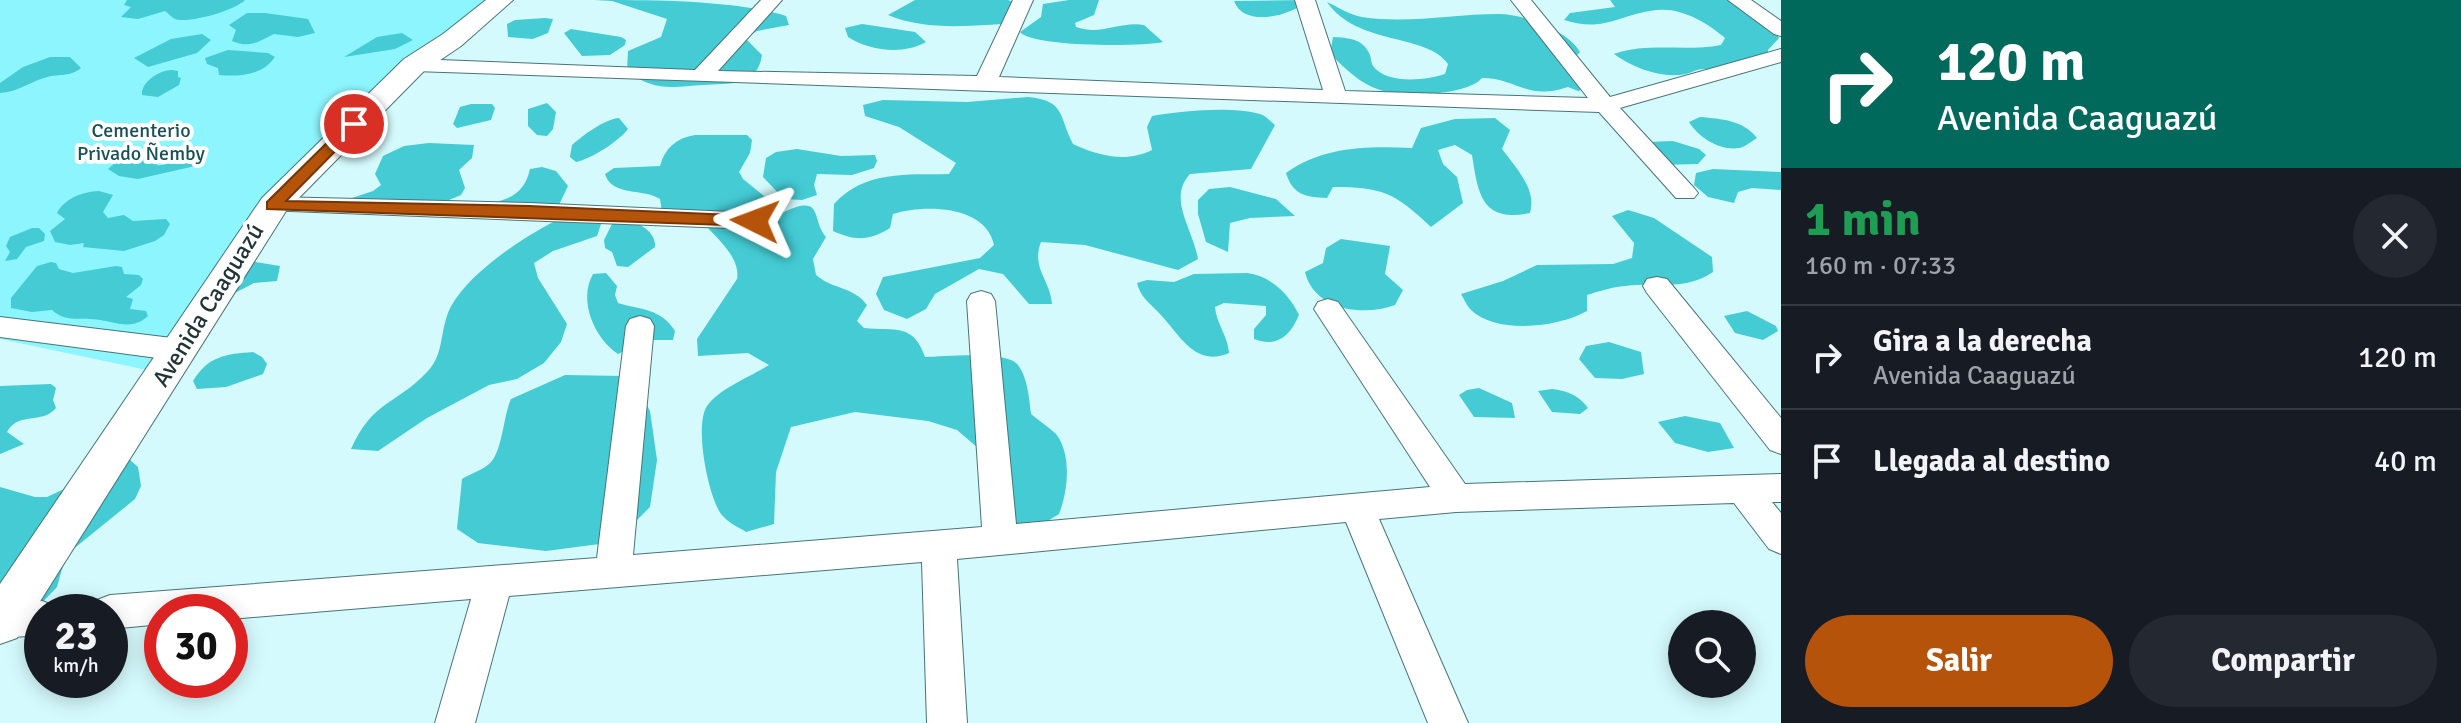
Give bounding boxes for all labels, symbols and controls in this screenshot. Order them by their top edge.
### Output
text: 120 m [1937,27,2085,96]
icon: right [1805,32,1909,136]
pin [320,90,388,158]
text: Avenida Caaguazú [1937,96,2218,141]
icon: arrive [332,102,376,146]
park label: Cementerio Privado Ñemby [77,118,206,166]
position arrow [713,179,797,263]
text: 1 min [1805,190,1921,249]
button: close [2353,194,2437,278]
street label: Avenida Caaguazú [146,218,270,392]
text: 160 m · 07:33 [1805,250,1956,282]
text: Gira a la derecha [1873,323,2092,360]
icon: right [1805,335,1849,379]
text: 120 m [2358,339,2437,376]
text: Avenida Caaguazú [1873,360,2076,392]
icon: arrive [1805,439,1849,483]
text: Llegada al destino [1873,443,2110,480]
text: 40 m [2374,443,2437,480]
speed limit sign: 30 [144,594,248,698]
map controls [1668,610,1756,698]
button: search [1668,610,1756,698]
text: 23 [54,611,98,661]
button: Salir [1805,615,2113,707]
button: Compartir [2129,615,2437,707]
text: km/h [53,653,99,678]

